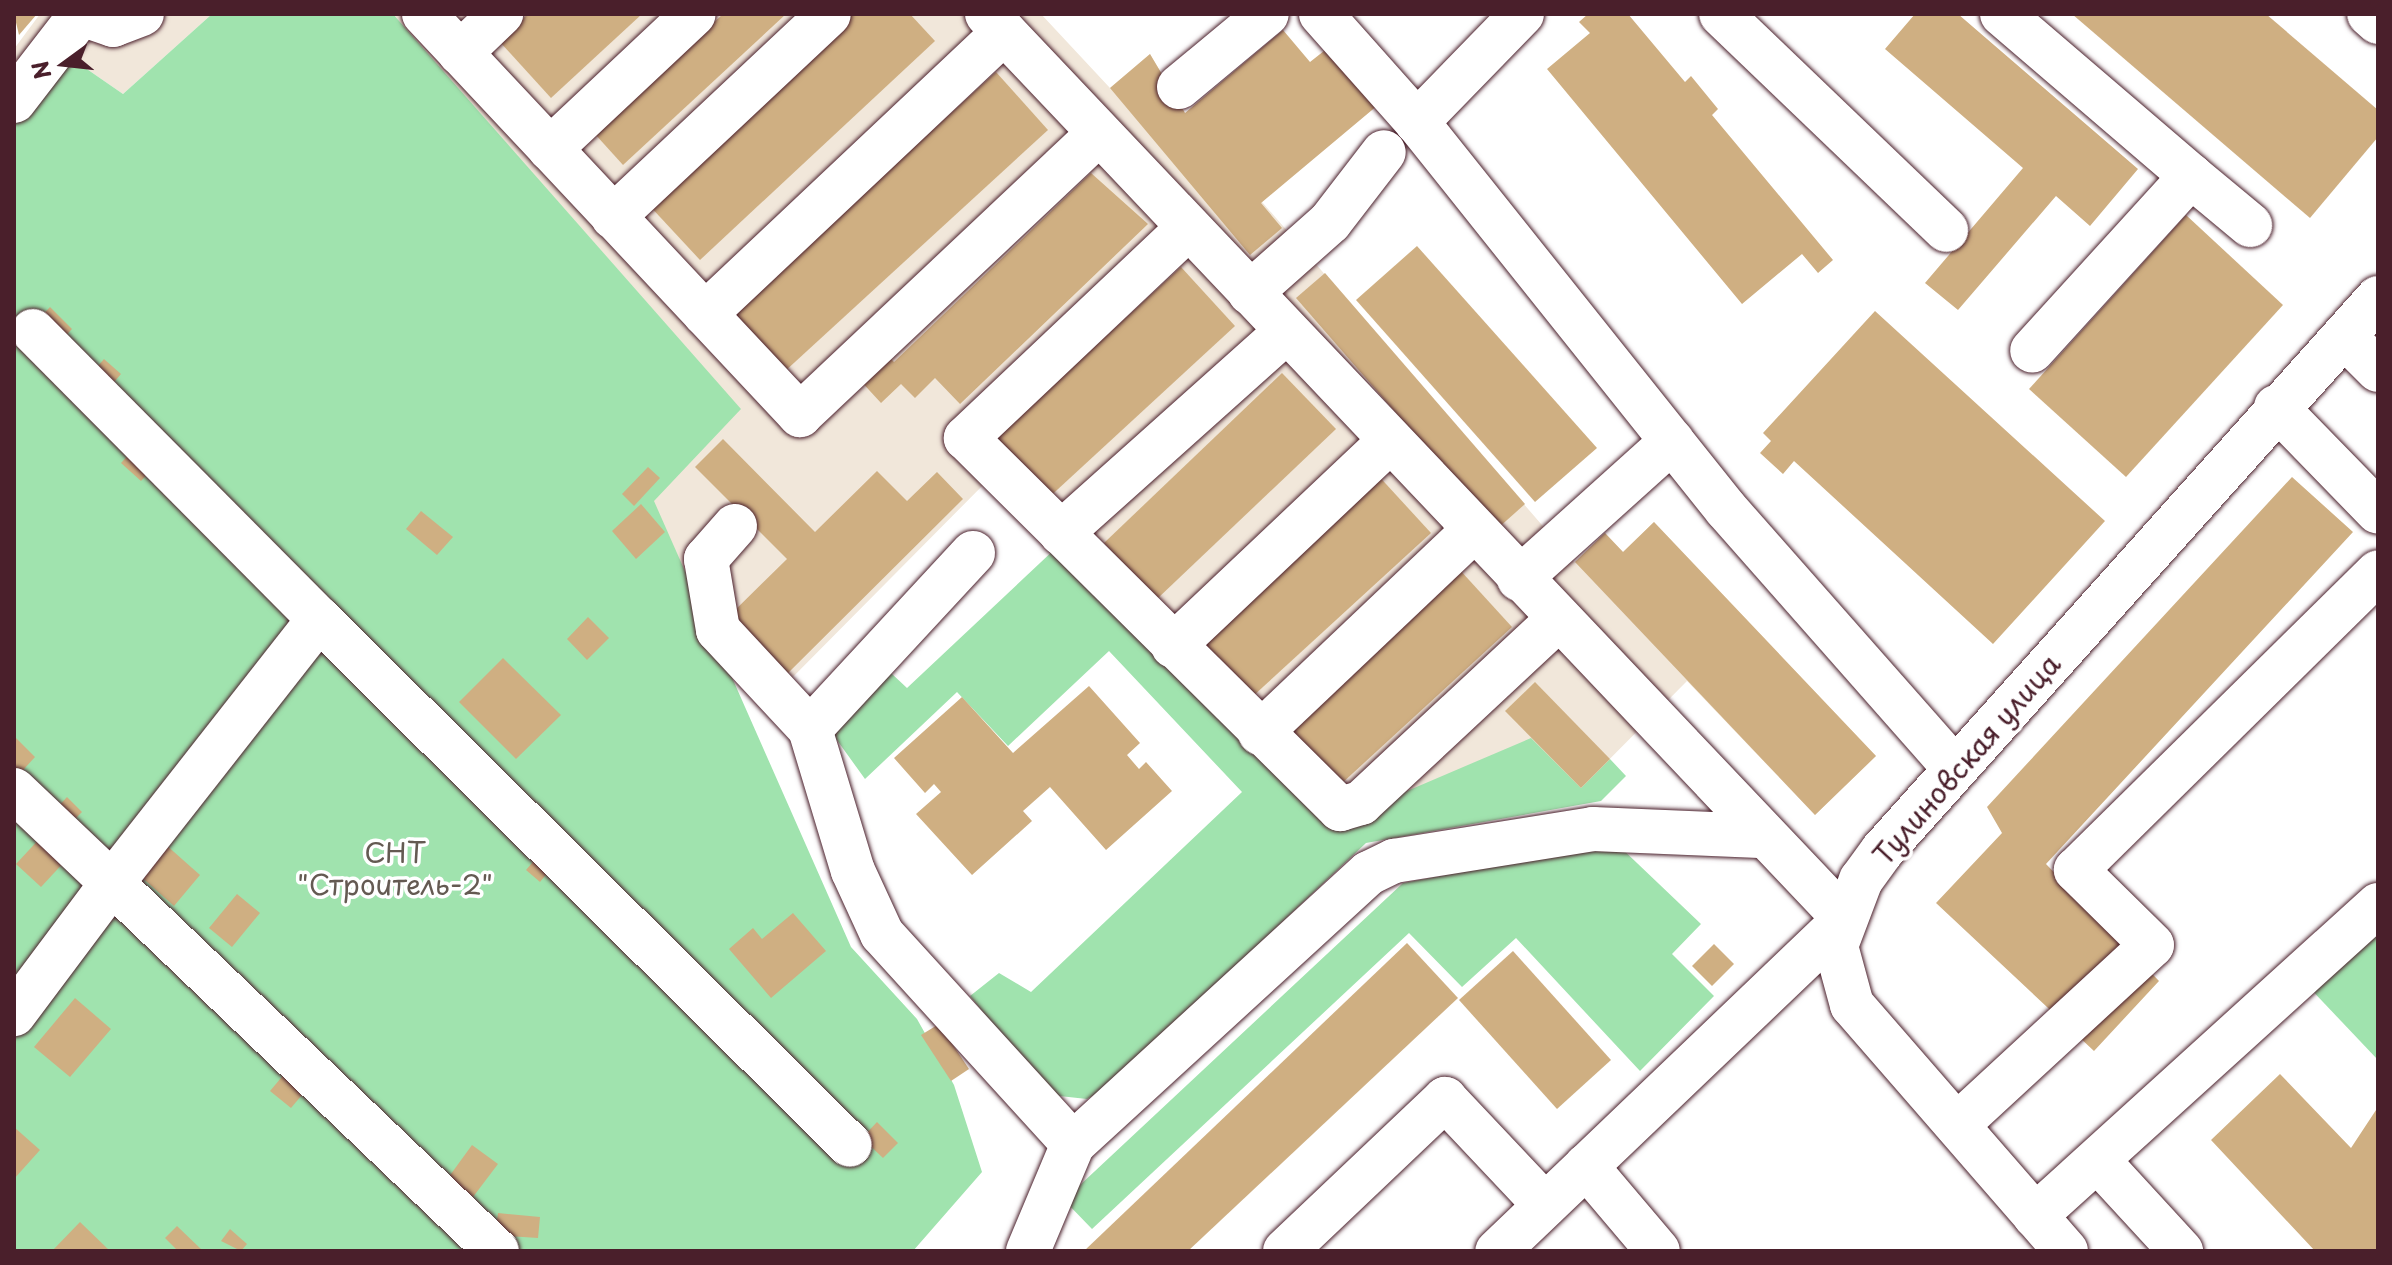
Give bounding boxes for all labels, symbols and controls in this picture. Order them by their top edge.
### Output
north arrow [24,24,104,104]
text: N [22,58,59,83]
street label: Тулиновская улица [1865,646,2067,872]
park label: СНТ "Строитель-2" [297,835,493,901]

